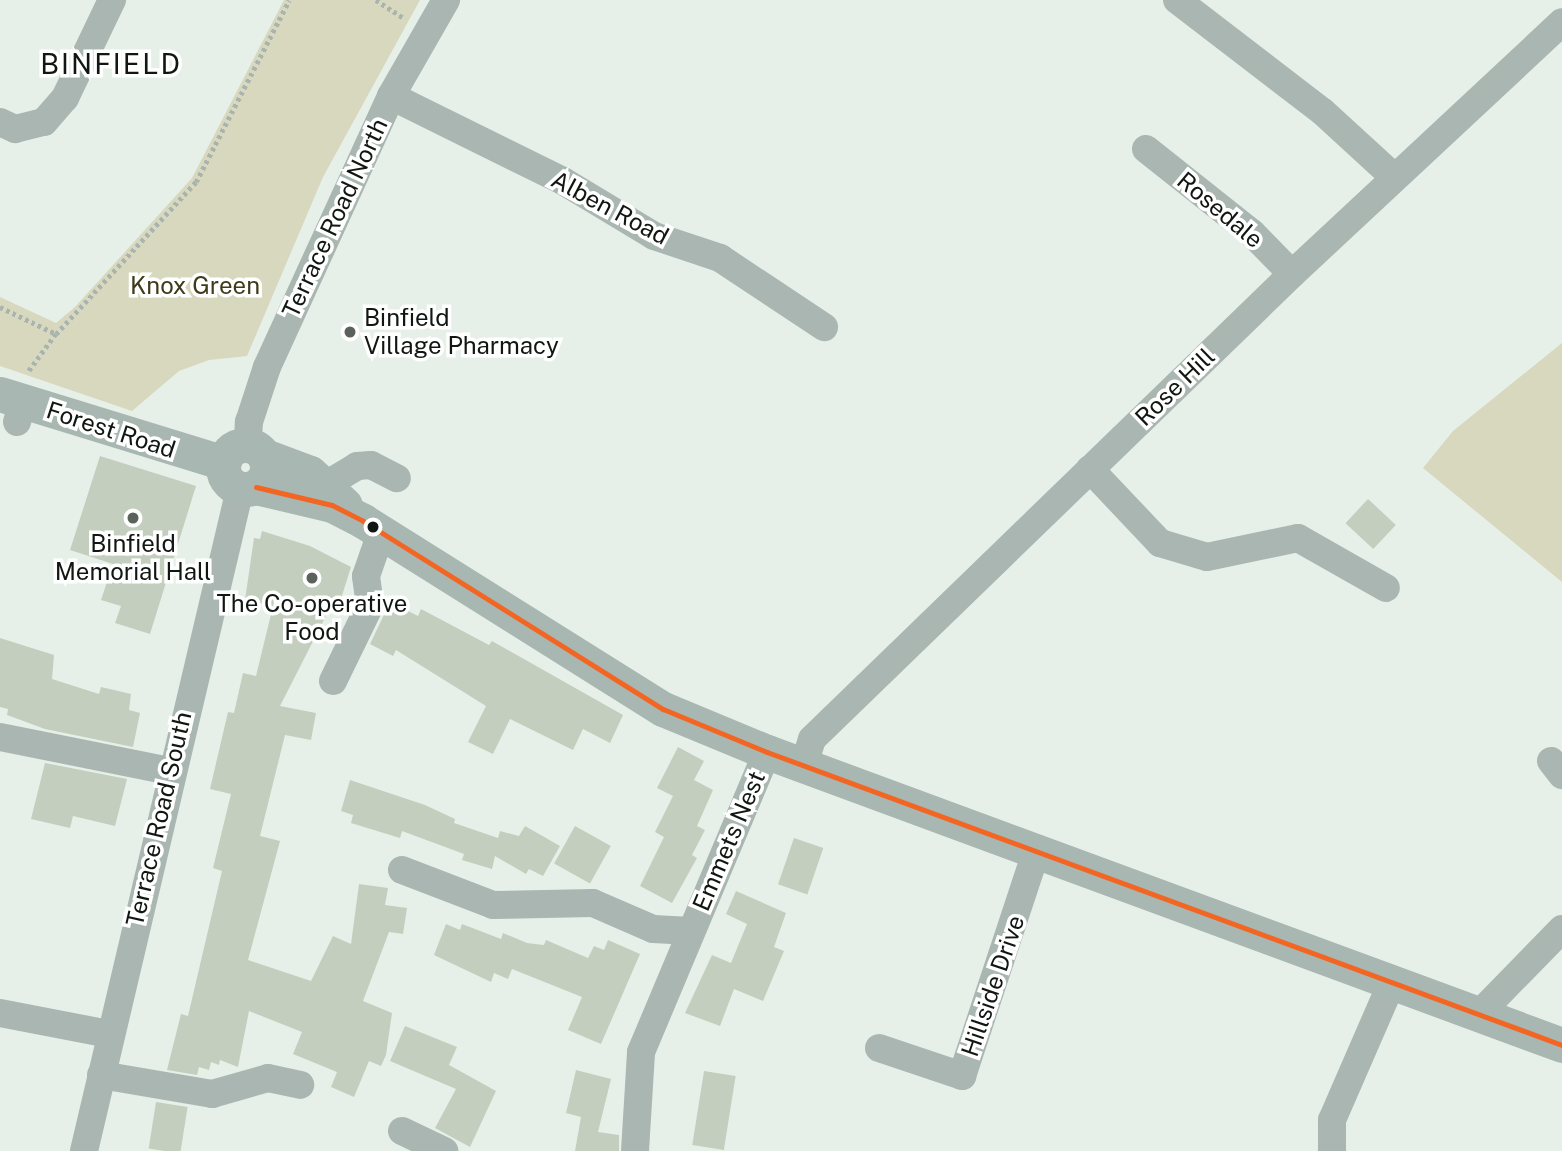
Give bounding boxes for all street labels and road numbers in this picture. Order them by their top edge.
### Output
street label: Terrace Road North [276,114,394,322]
street label: Alben Road [546,165,674,251]
street label: Rosedale [1171,166,1269,254]
street label: Rose Hill [1129,342,1221,432]
street label: Forest Road [43,396,179,464]
street label: Terrace Road South [120,709,198,929]
street label: Emmets Nest [687,767,771,915]
street label: Hillside Drive [955,912,1031,1060]

